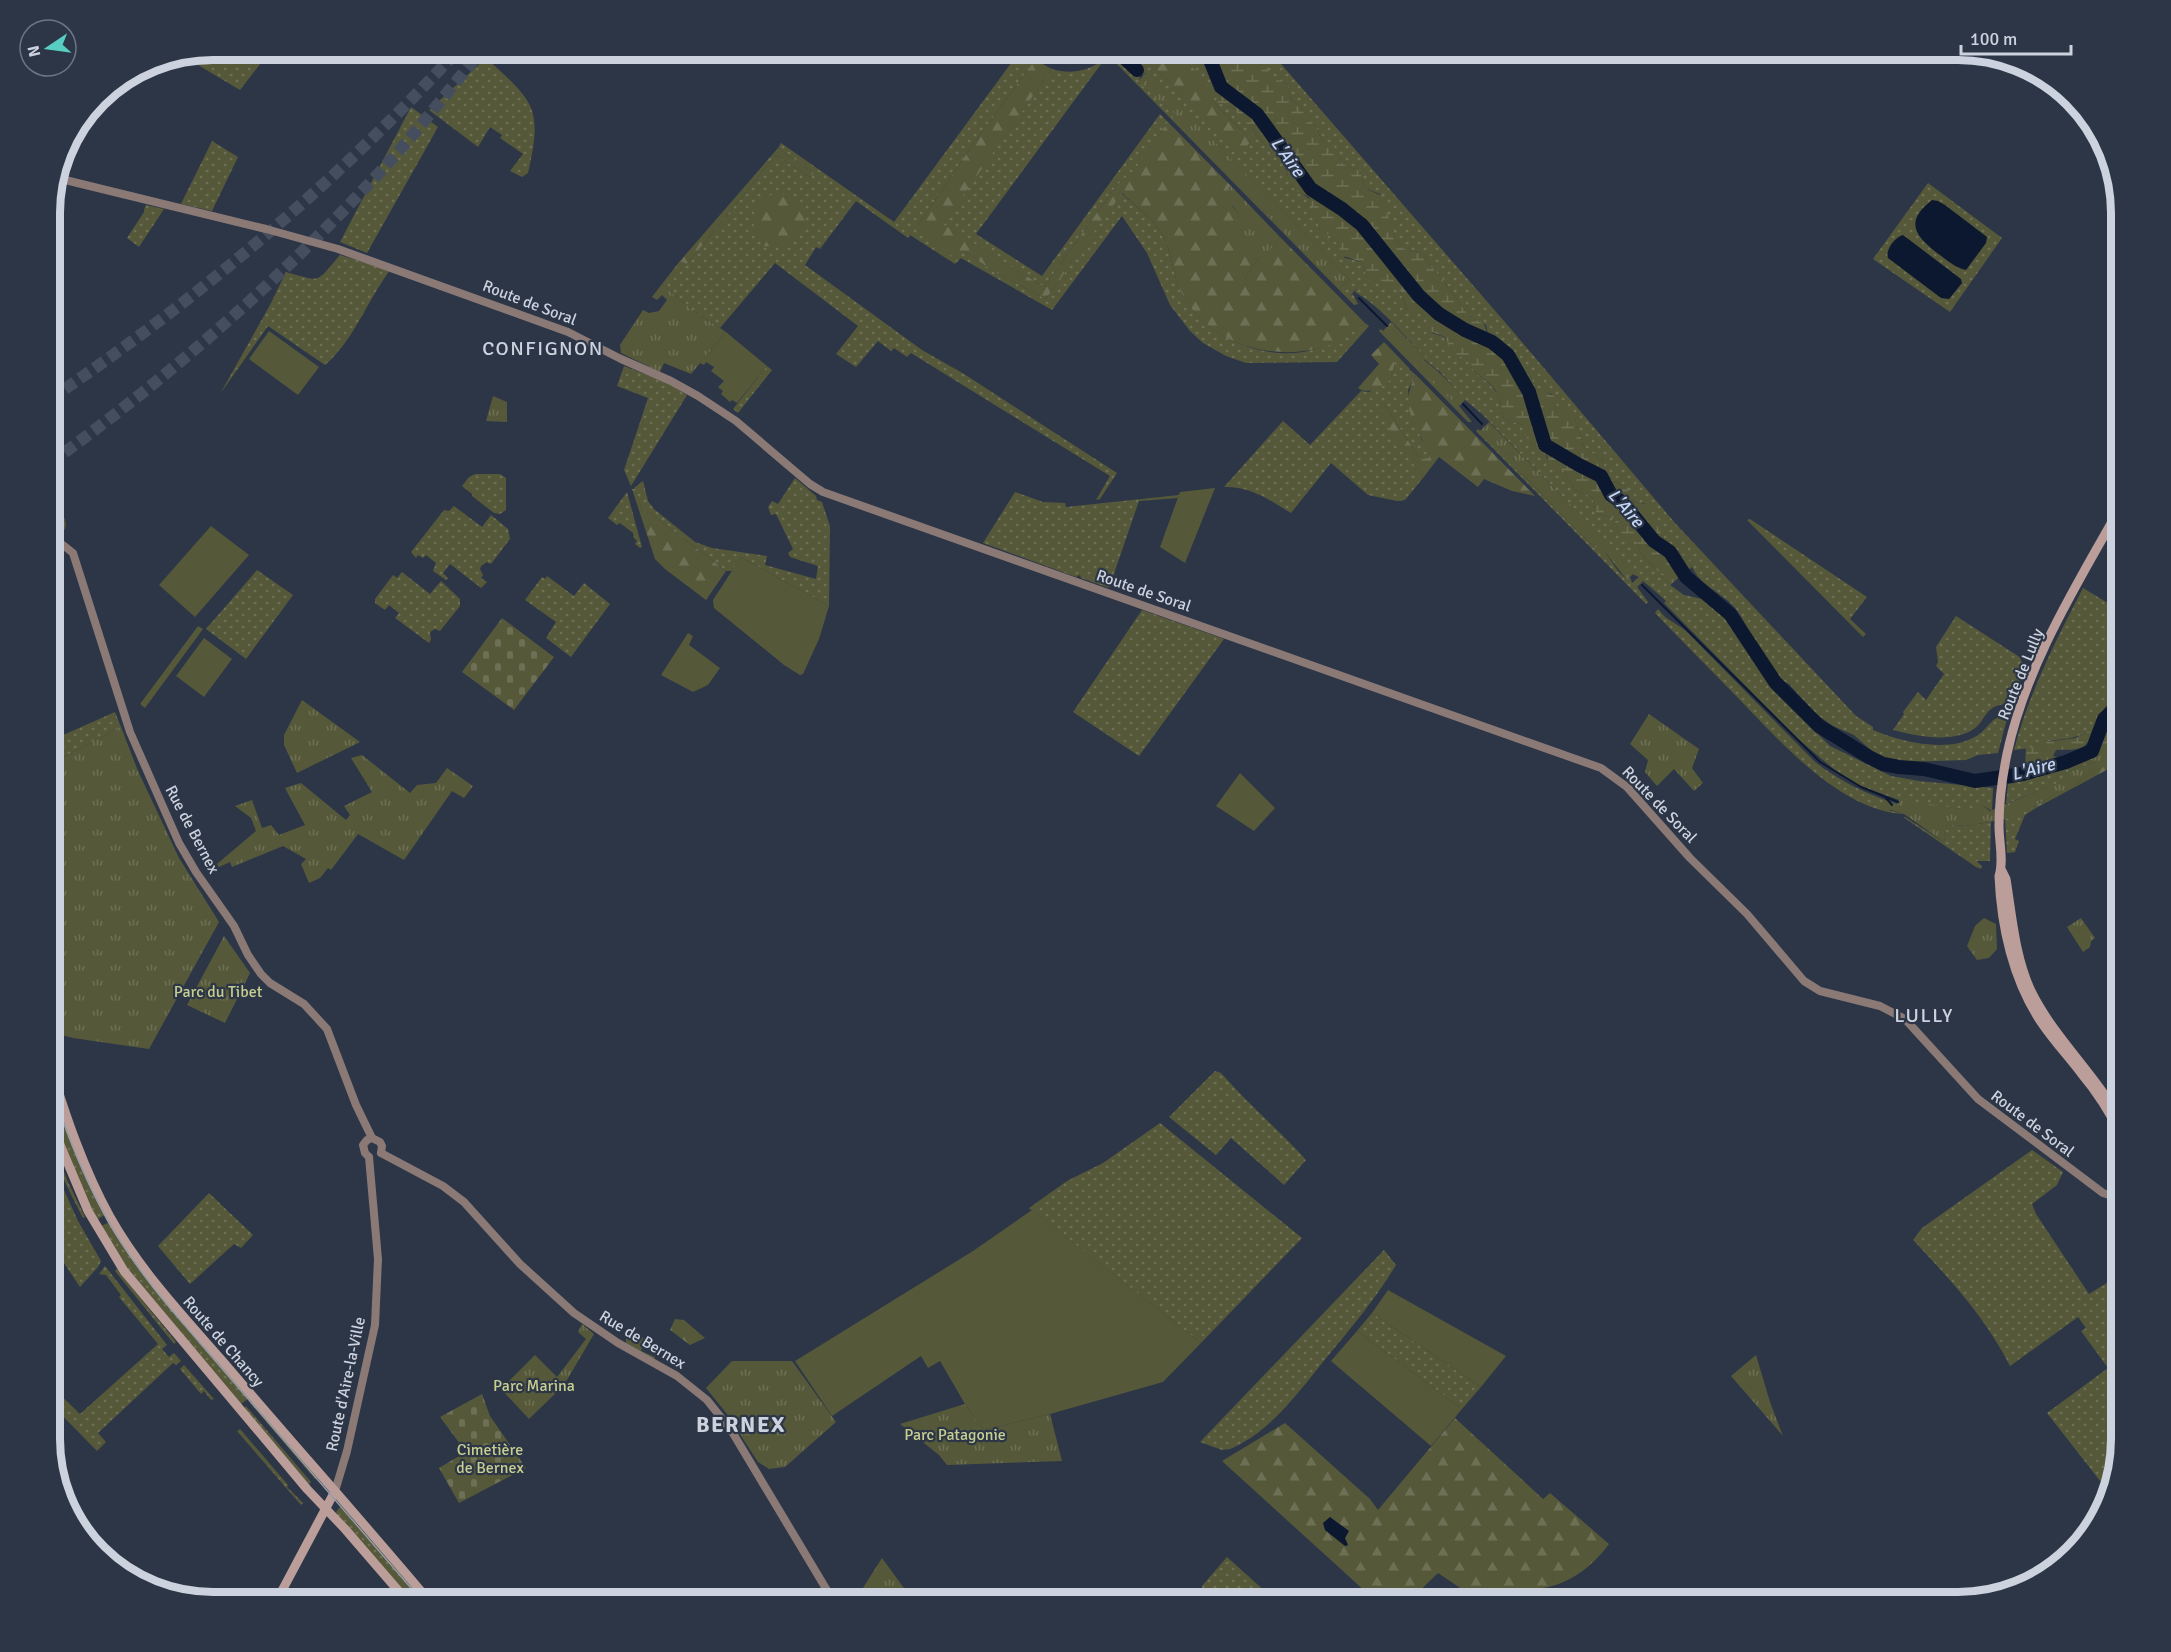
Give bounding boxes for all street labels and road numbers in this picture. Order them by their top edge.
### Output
street label: Route de Soral [480,276,580,330]
street label: Route de Soral [1093,565,1194,617]
street label: Route de Lully [1994,625,2049,723]
street label: Route de Soral [1618,762,1701,848]
street label: Rue de Bernex [160,782,224,878]
street label: Route de Soral [1987,1086,2078,1162]
street label: Route de Chancy [178,1292,268,1392]
street label: Rue de Bernex [596,1306,690,1374]
street label: Route d'Aire-la-Ville [322,1315,370,1453]

